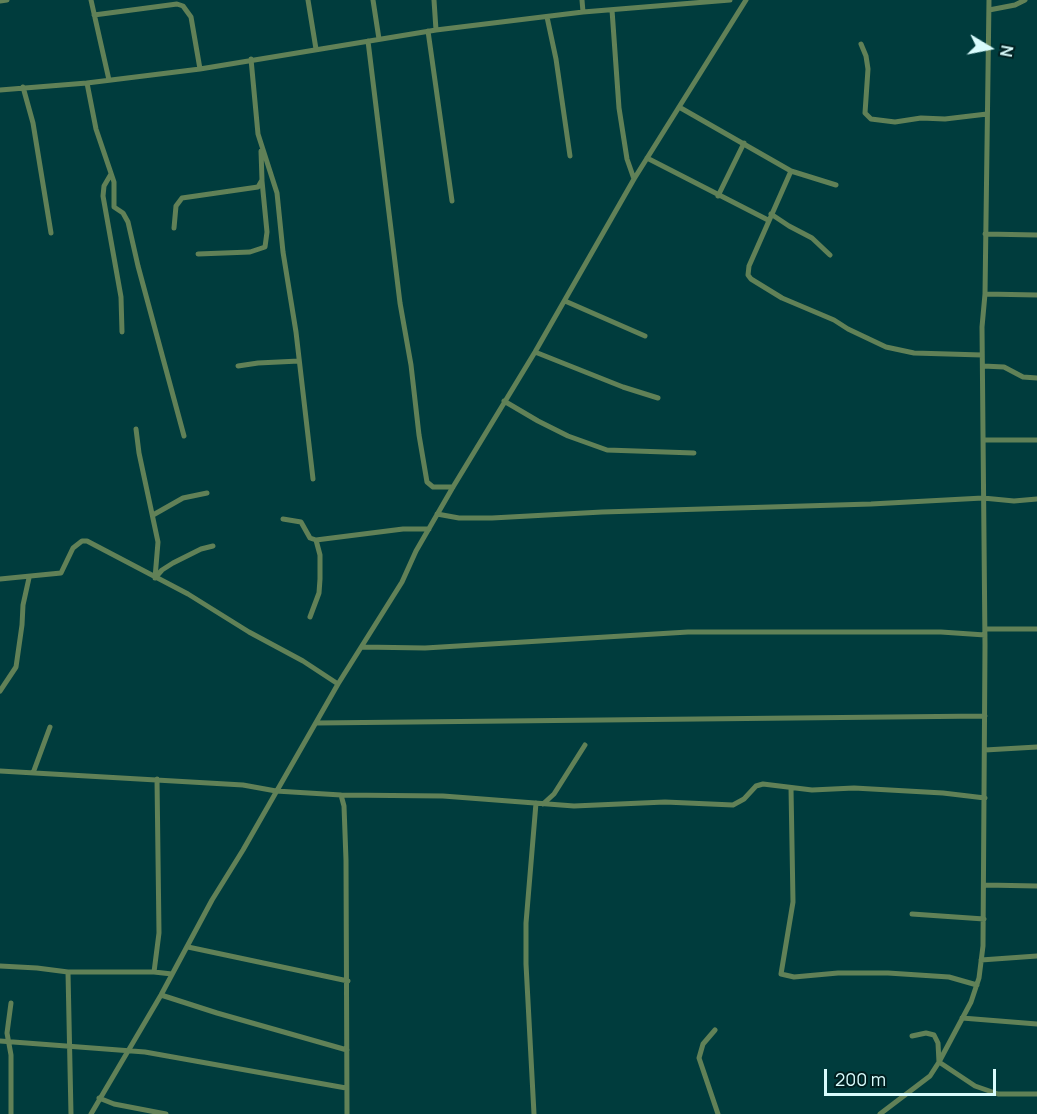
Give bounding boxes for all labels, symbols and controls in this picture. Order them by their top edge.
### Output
north arrow [959,18,1019,78]
text: N [995,44,1019,59]
scale bar [827,1057,1000,1095]
text: 200 m [835,1067,886,1091]

